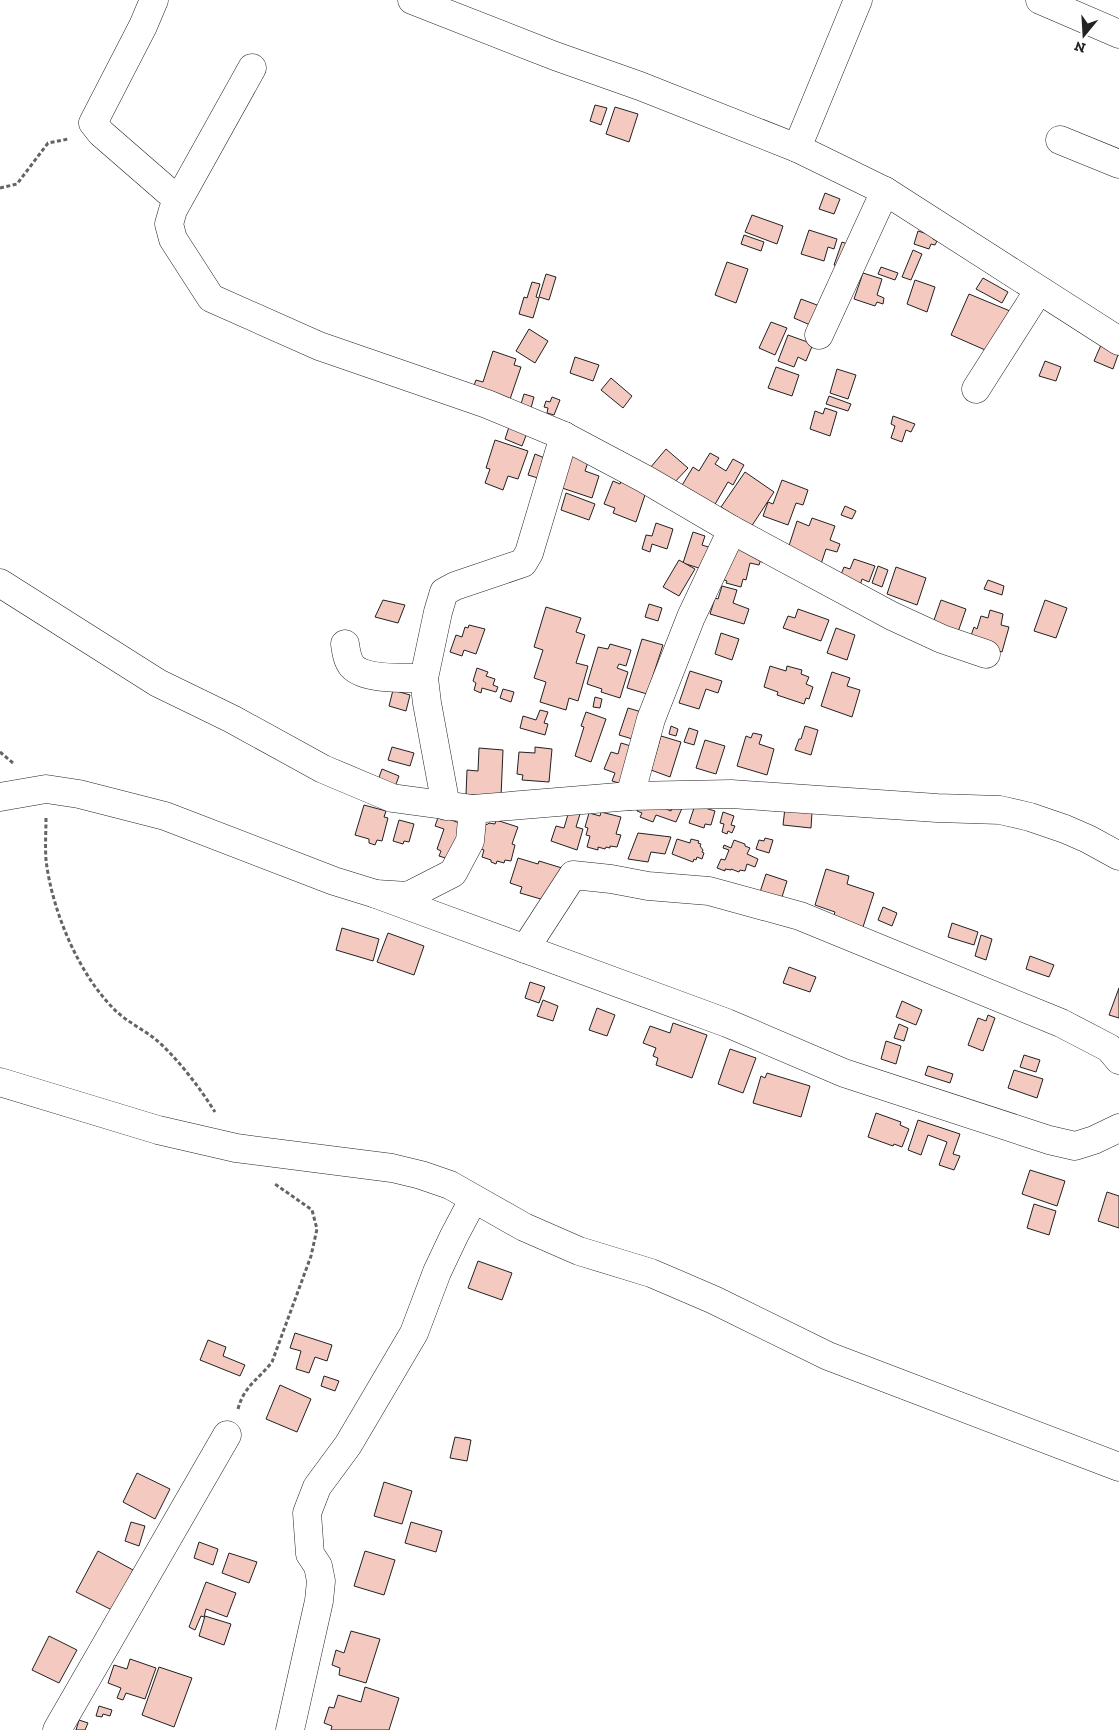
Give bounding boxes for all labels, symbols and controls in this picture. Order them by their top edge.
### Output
north arrow [1059,10,1109,60]
text: N [1072,37,1088,57]

